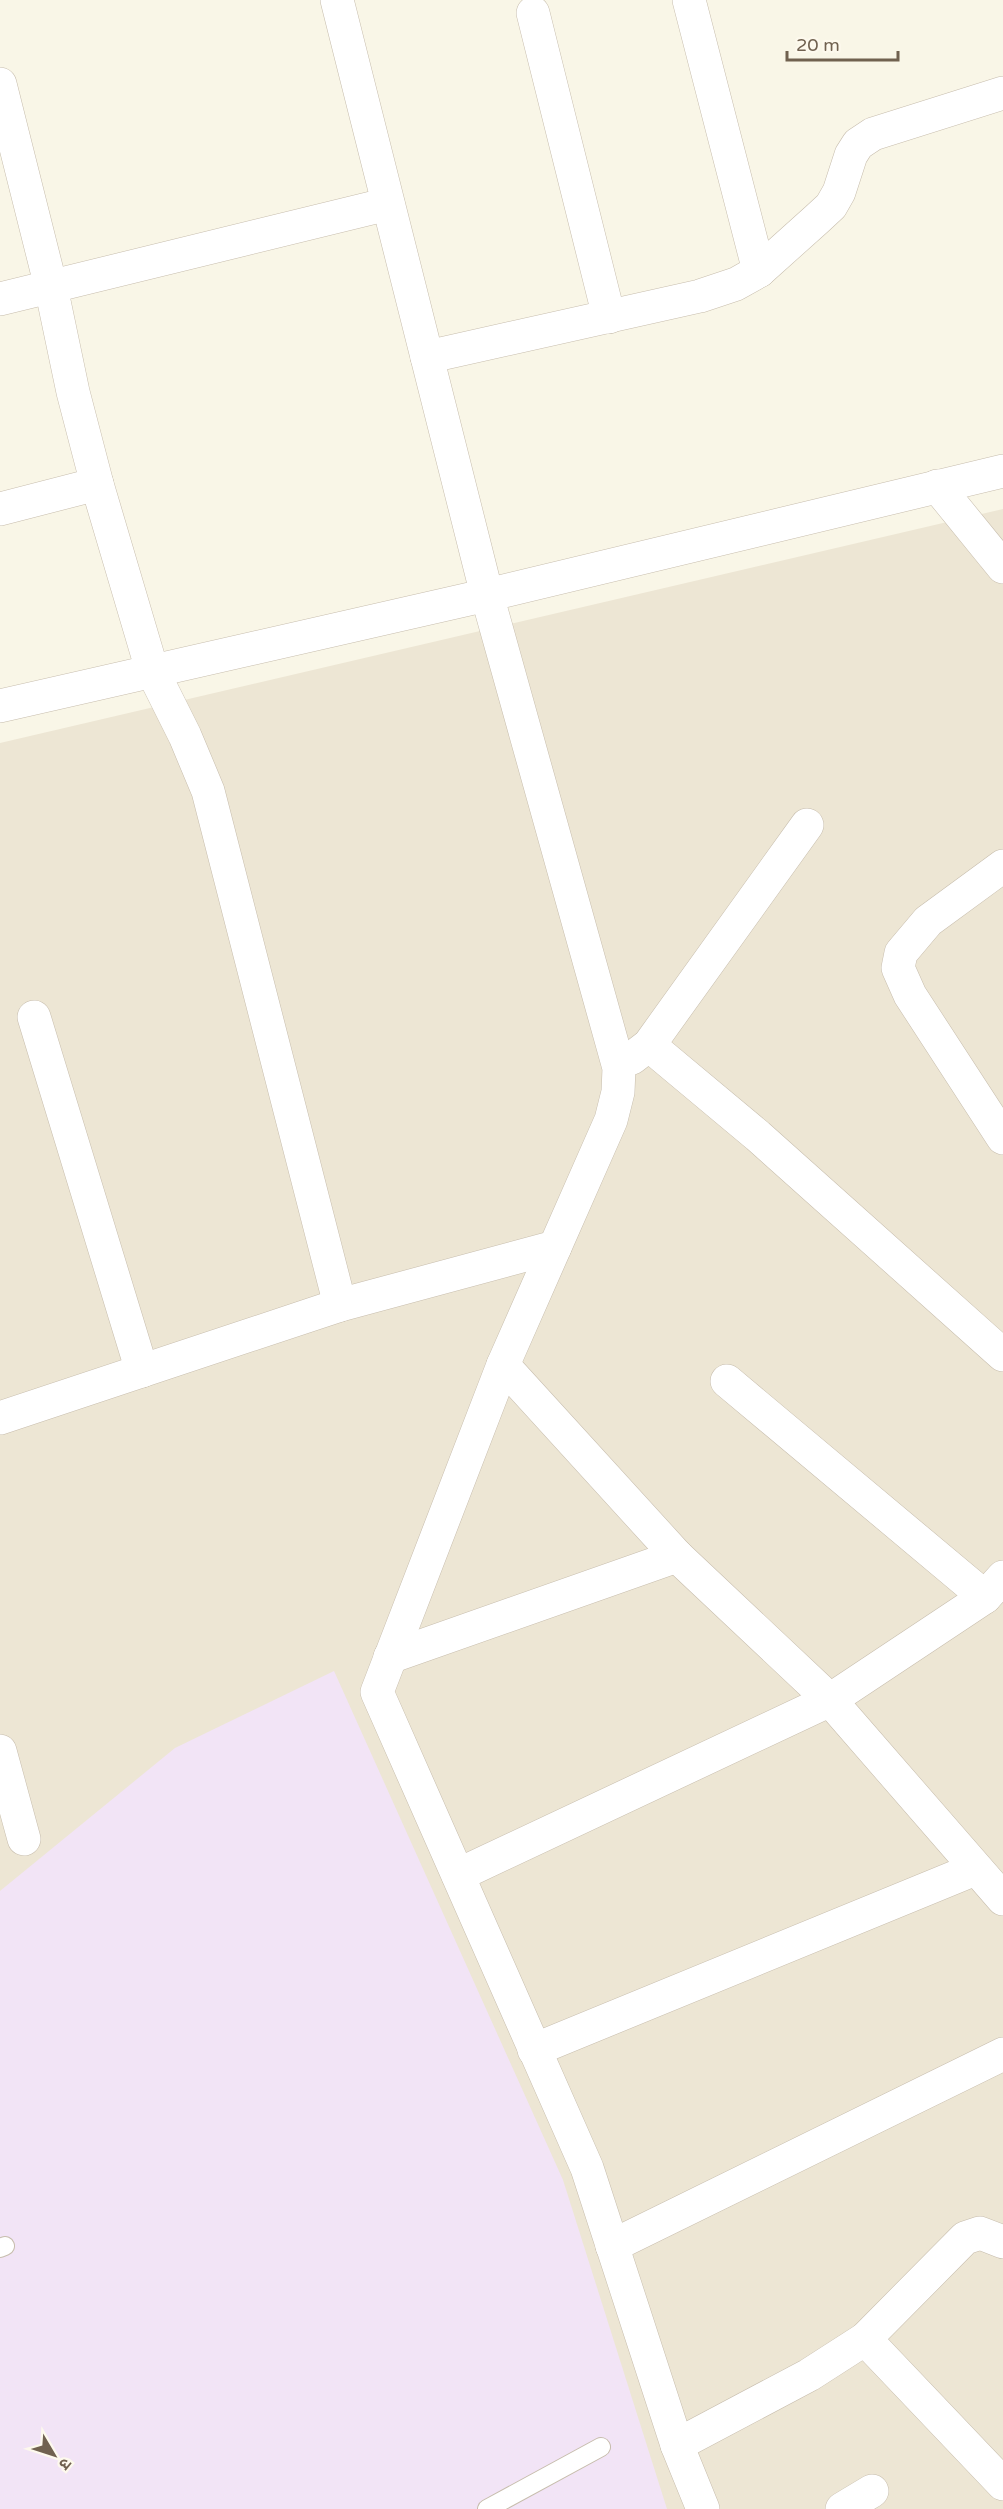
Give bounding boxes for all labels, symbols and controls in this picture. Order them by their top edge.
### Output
scale bar [787,24,898,62]
text: 20 m [796,34,840,56]
north arrow [24,2425,84,2485]
text: उ [54,2454,76,2474]

